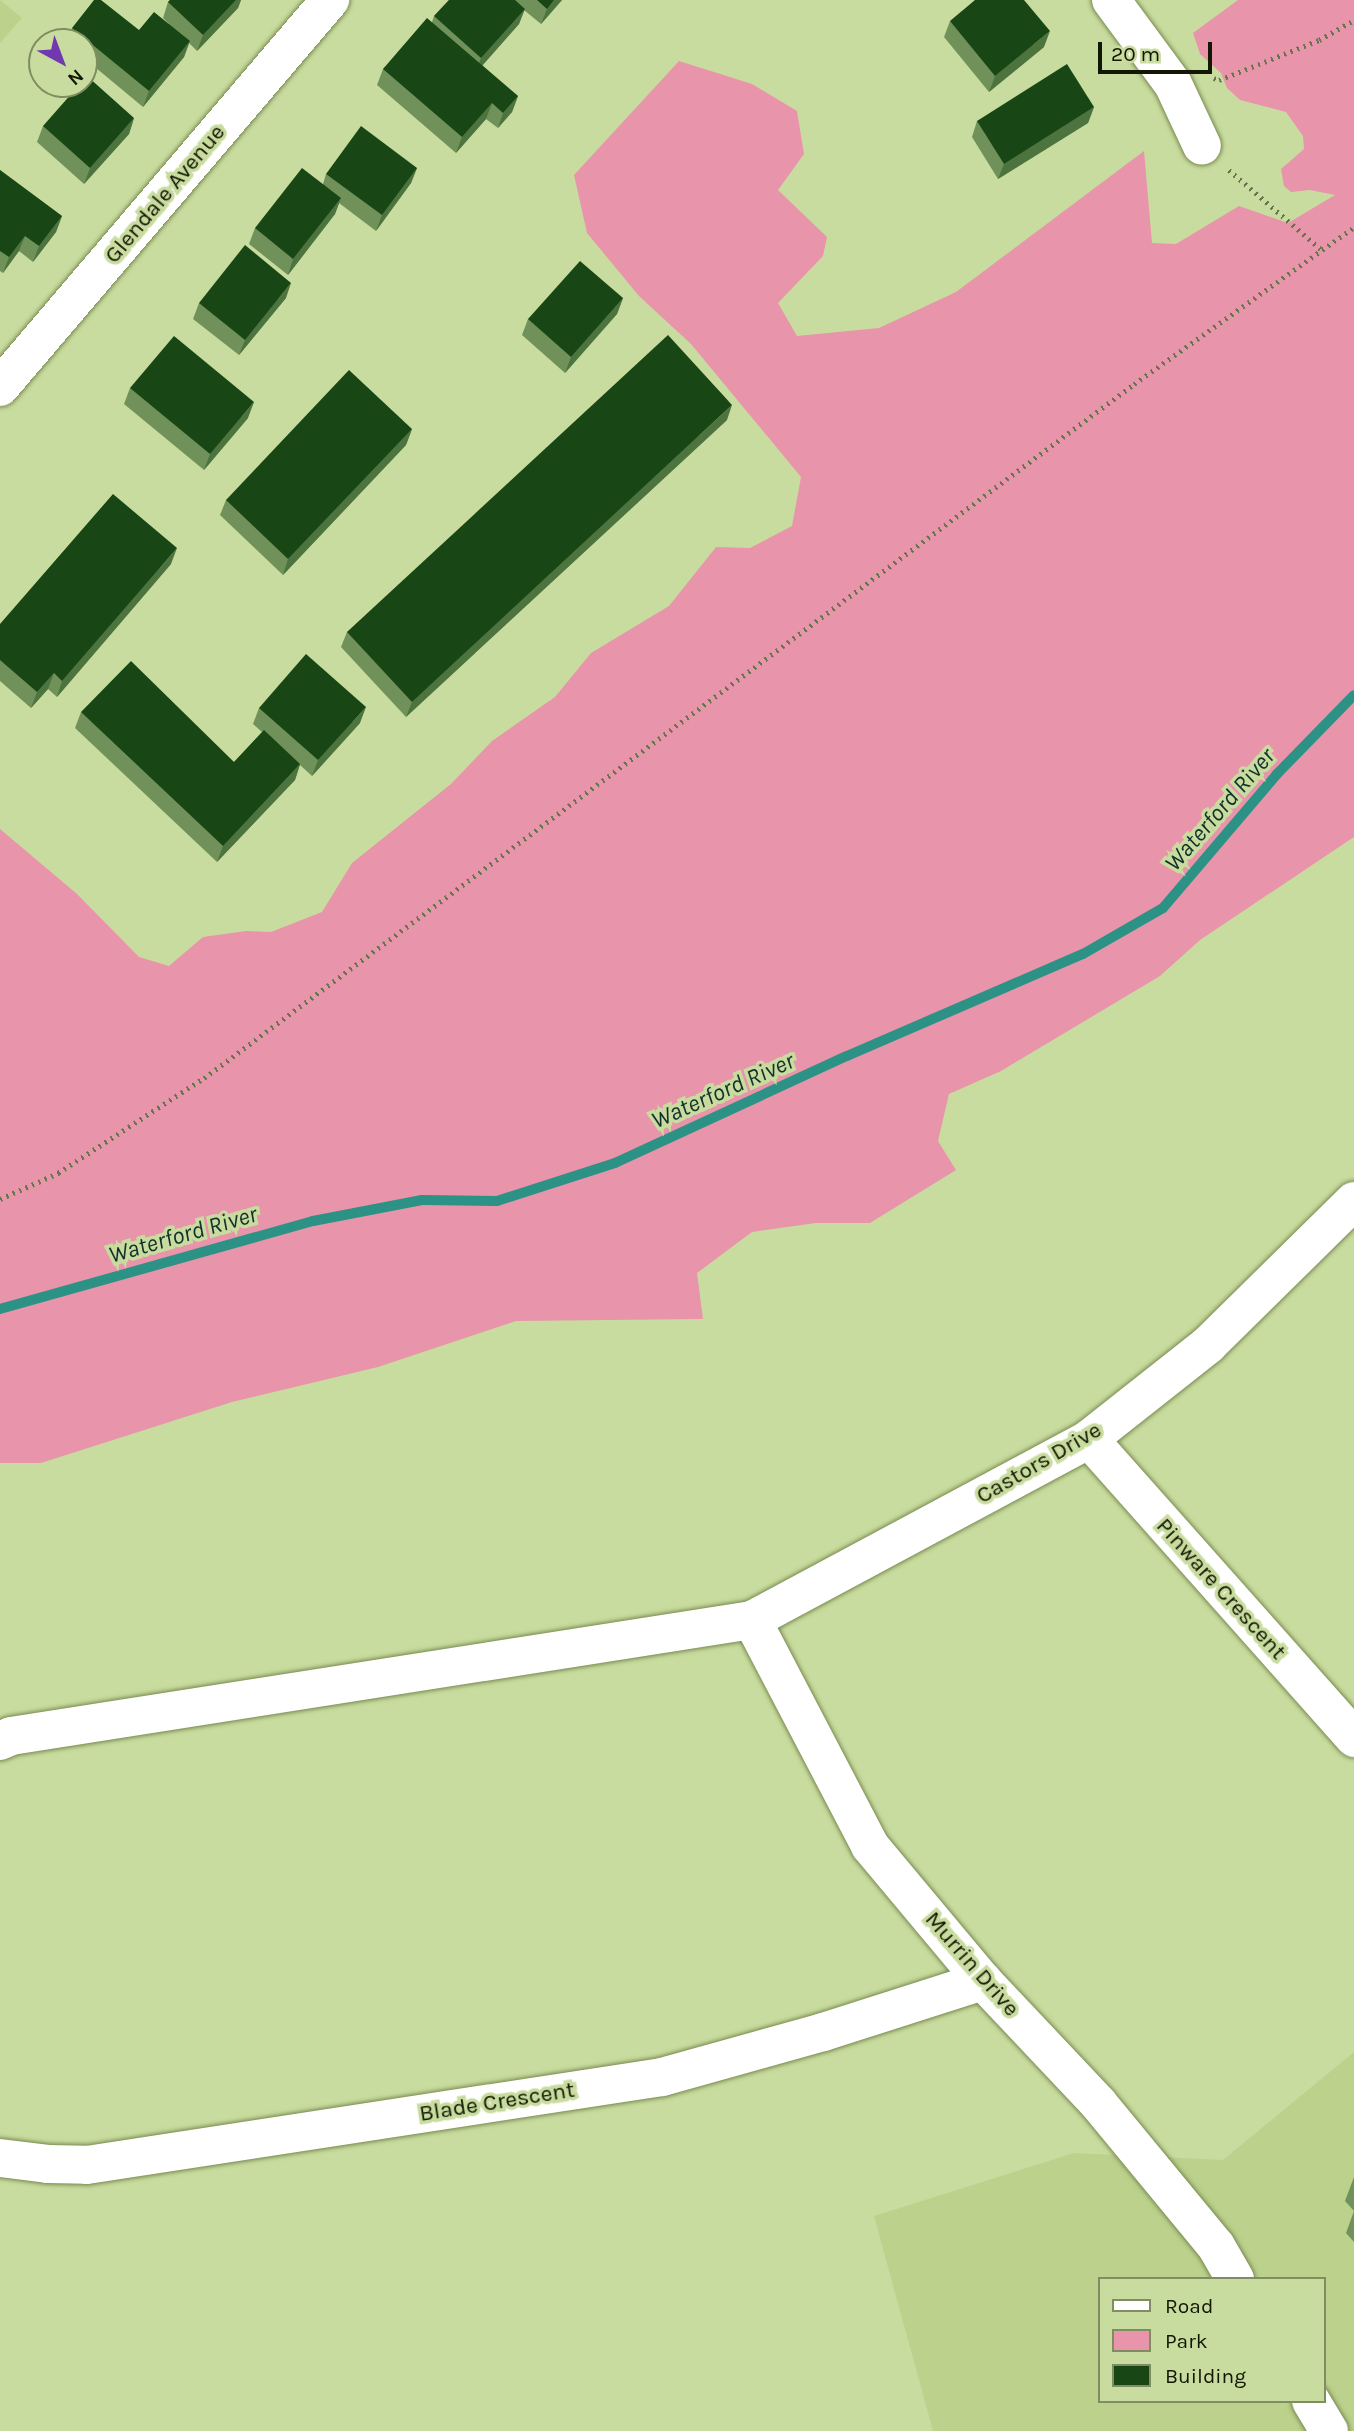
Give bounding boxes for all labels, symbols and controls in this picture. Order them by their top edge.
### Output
north arrow [28,28,98,98]
scale bar [1102,28,1216,72]
text: 20 m [1111,42,1160,66]
text: N [63,65,88,90]
street label: Glendale Avenue [99,119,231,269]
water label: Waterford River [1159,743,1281,877]
water label: Waterford River [647,1047,799,1135]
water label: Waterford River [105,1200,261,1270]
street label: Castors Drive [972,1416,1106,1510]
street label: Pinware Crescent [1150,1513,1292,1665]
street label: Murrin Drive [919,1906,1025,2022]
street label: Blade Crescent [417,2076,577,2128]
legend [1098,2277,1326,2403]
text: Road [1165,2294,1213,2318]
text: Park [1165,2329,1208,2353]
text: Building [1165,2364,1246,2388]

